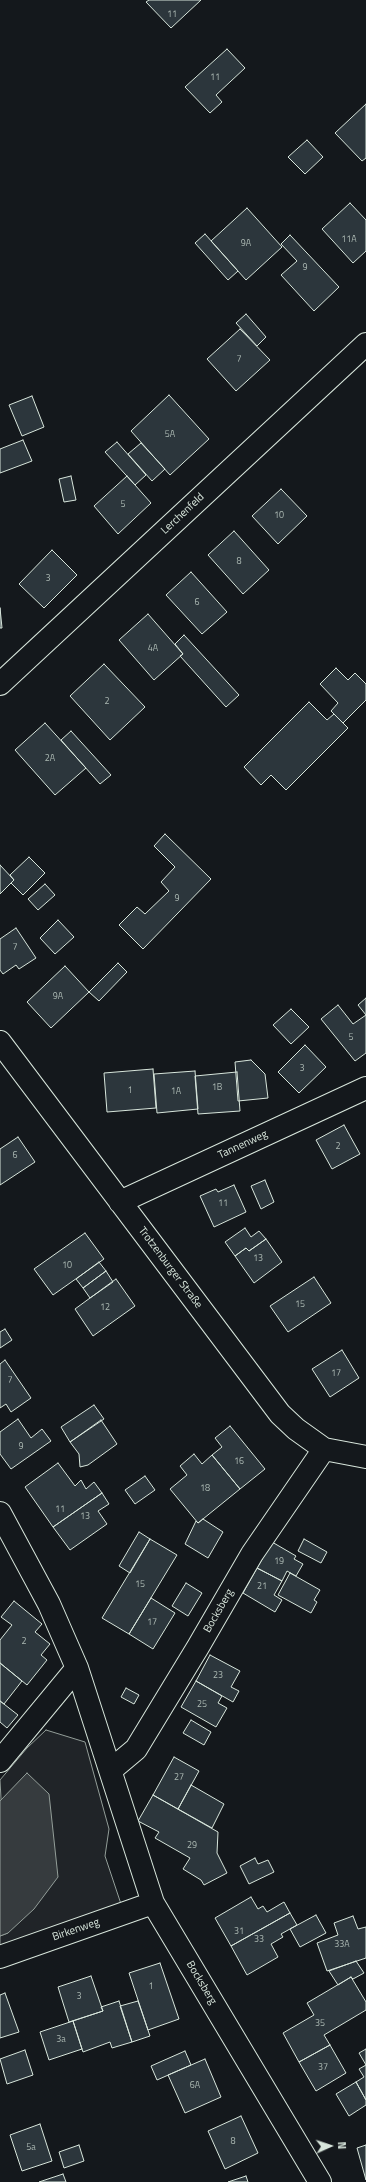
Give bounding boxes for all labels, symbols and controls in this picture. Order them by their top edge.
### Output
house number: 11 [167,10,177,20]
house number: 11 [210,73,220,83]
house number: 11A [341,235,357,245]
house number: 9A [241,239,251,249]
house number: 9 [302,263,308,273]
house number: 7 [236,355,242,365]
house number: 5A [165,430,175,440]
street label: Lerchenfeld [159,491,207,537]
house number: 5 [120,500,126,510]
house number: 10 [274,511,284,521]
house number: 8 [236,557,242,567]
house number: 3 [45,574,51,584]
house number: 6 [194,598,200,608]
house number: 4A [148,644,158,654]
house number: 2 [104,697,110,707]
house number: 2A [45,754,55,764]
house number: 9 [174,894,180,904]
house number: 7 [12,943,18,953]
house number: 9A [53,992,63,1002]
house number: 5 [348,1033,354,1043]
house number: 3 [299,1064,305,1074]
house number: 1B [212,1083,222,1093]
house number: 1 [127,1086,133,1096]
house number: 1A [171,1087,181,1097]
street label: Tannenweg [216,1128,270,1162]
house number: 2 [335,1142,341,1152]
house number: 6 [12,1151,18,1161]
house number: 11 [218,1199,228,1209]
street label: Trotzenburger Straße [135,1225,205,1311]
house number: 13 [253,1254,263,1264]
house number: 10 [62,1261,72,1271]
house number: 15 [295,1300,305,1310]
house number: 12 [100,1303,110,1313]
house number: 17 [331,1369,341,1379]
house number: 7 [7,1376,13,1386]
house number: 9 [18,1442,24,1452]
house number: 16 [234,1457,244,1467]
house number: 18 [200,1484,210,1494]
house number: 11 [55,1505,65,1515]
house number: 13 [80,1512,90,1522]
house number: 19 [274,1557,284,1567]
house number: 15 [135,1580,145,1590]
house number: 21 [257,1582,267,1592]
street label: Bocksberg [201,1587,237,1635]
house number: 17 [147,1618,157,1628]
house number: 2 [21,1637,27,1647]
house number: 23 [213,1671,223,1681]
house number: 25 [197,1700,207,1710]
house number: 27 [174,1773,184,1783]
house number: 29 [187,1841,197,1851]
street label: Birkenweg [51,1916,101,1944]
house number: 31 [234,1927,244,1937]
house number: 33 [254,1935,264,1945]
house number: 33A [334,1940,350,1950]
street label: Bocksberg [183,1959,219,2007]
house number: 1 [148,1982,154,1992]
house number: 3 [76,1992,82,2002]
house number: 35 [315,2019,325,2029]
house number: 3a [56,2035,66,2045]
house number: 37 [318,2063,328,2073]
house number: 6A [190,2081,200,2091]
north arrow [310,2126,350,2166]
house number: 8 [230,2137,236,2147]
text: N [334,2141,350,2150]
house number: 5a [26,2143,36,2153]

